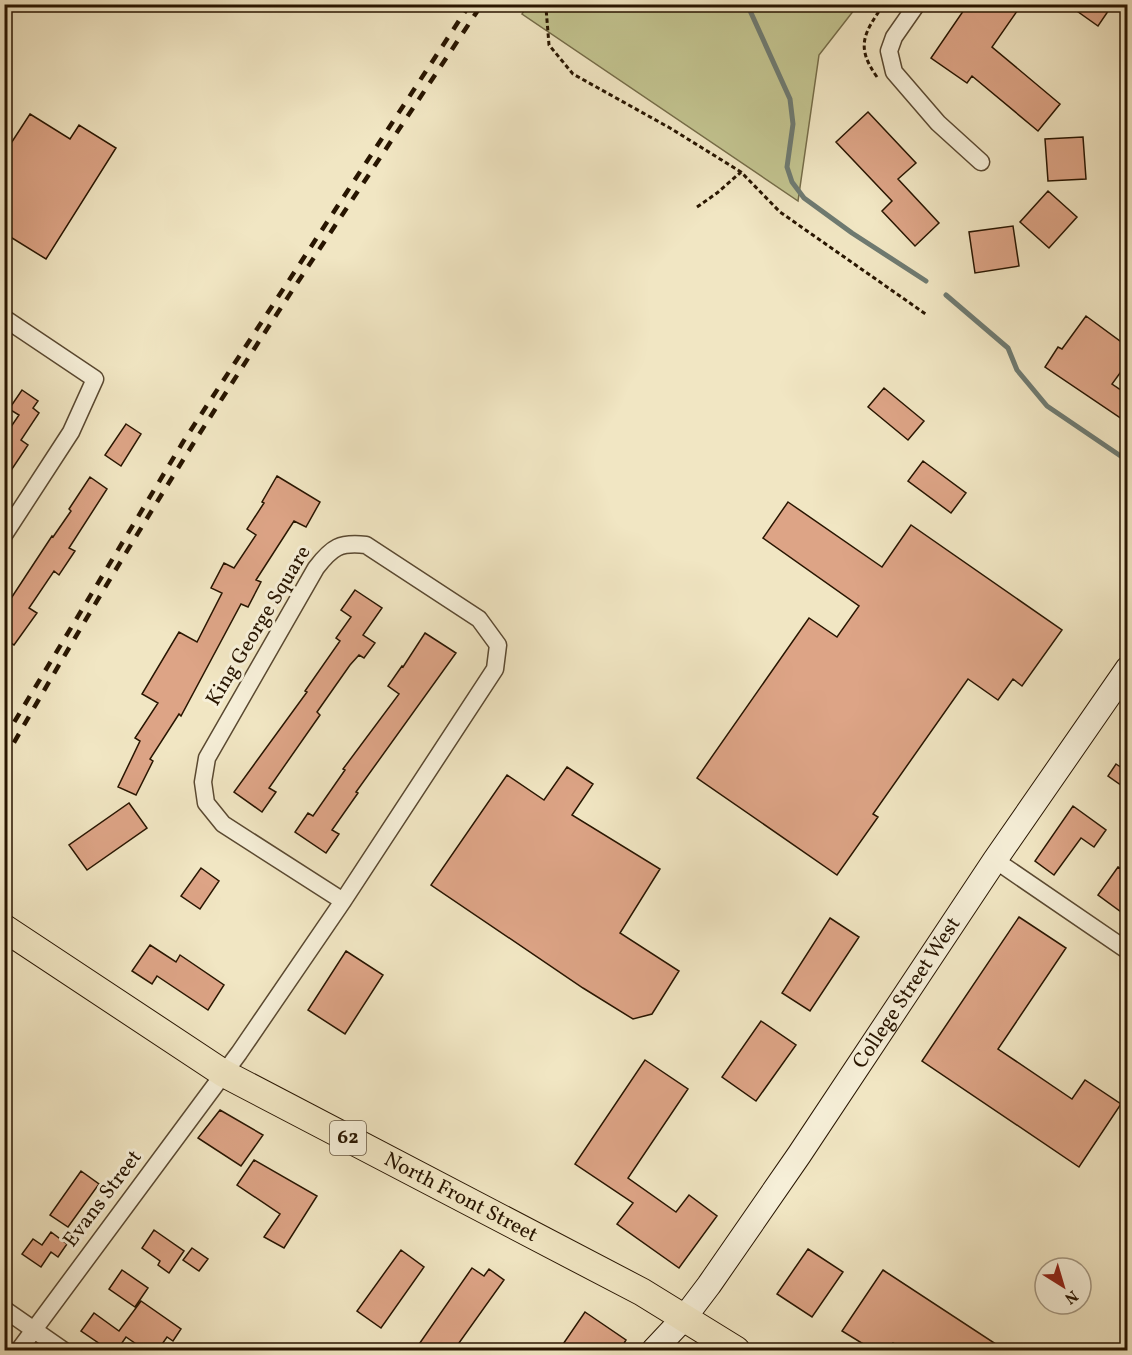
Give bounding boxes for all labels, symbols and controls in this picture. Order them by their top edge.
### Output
street label: King George Square [200,540,318,712]
street label: College Street West [846,911,968,1074]
road number: 62 [330,1121,366,1155]
street label: Evans Street [57,1144,149,1254]
street label: North Front Street [379,1145,543,1250]
north arrow [1033,1256,1093,1316]
text: N [1059,1284,1082,1309]

